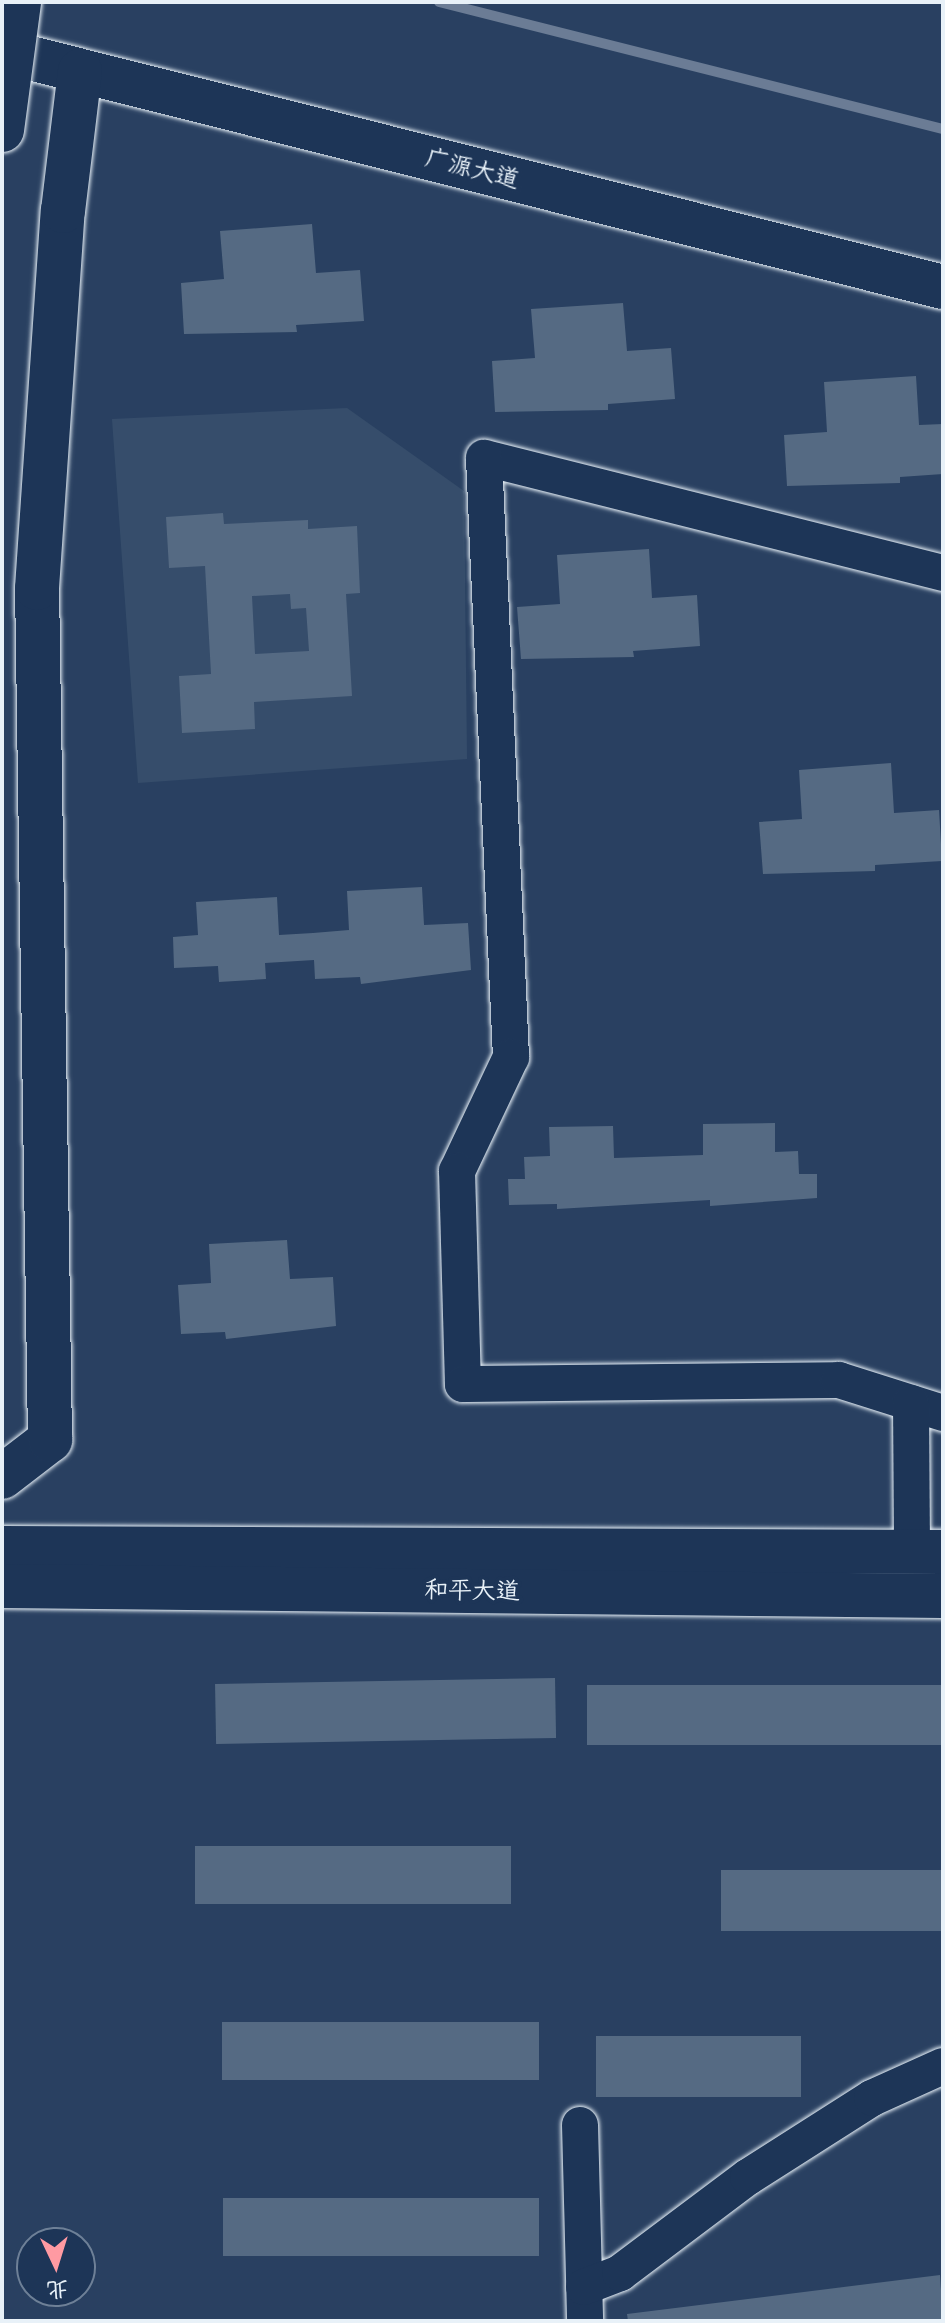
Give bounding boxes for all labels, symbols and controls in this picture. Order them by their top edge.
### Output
street label: 广源大道 [422,143,522,195]
street label: 和平大道 [424,1576,520,1606]
north arrow [16,2227,96,2307]
text: 北 [46,2274,70,2305]

